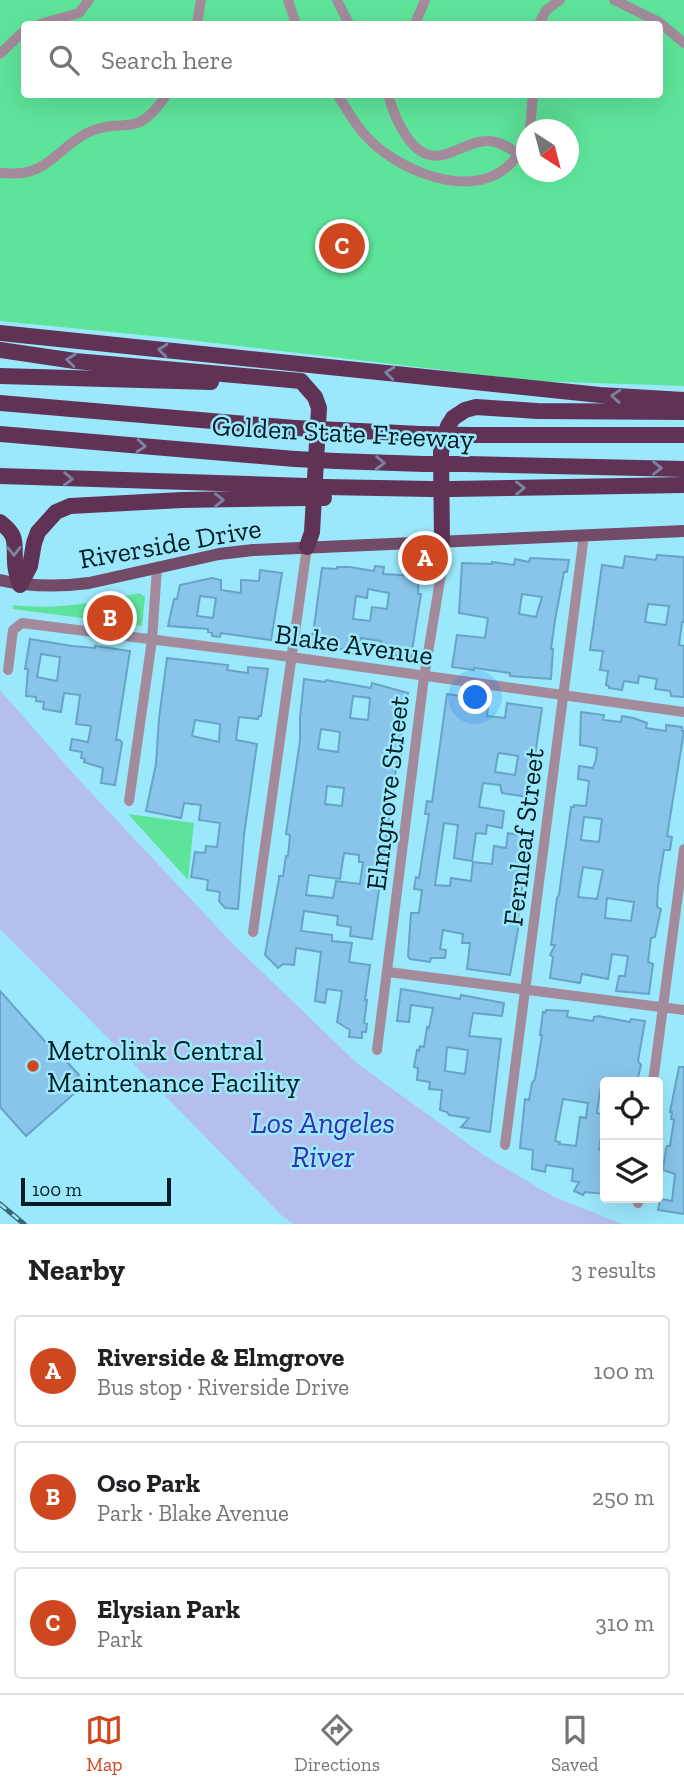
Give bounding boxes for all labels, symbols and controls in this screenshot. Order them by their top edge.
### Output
search box [21,21,663,98]
icon: search [45,41,83,79]
text: Search here [101,44,233,76]
north arrow [516,119,579,182]
pin: C [319,220,365,272]
one-way arrow [157,343,168,358]
one-way arrow [66,353,77,368]
one-way arrow [384,366,395,381]
one-way arrow [610,388,621,403]
street label: Golden State Freeway [211,409,476,456]
one-way arrow [136,438,147,453]
one-way arrow [374,455,385,470]
one-way arrow [652,460,663,476]
one-way arrow [63,472,74,487]
one-way arrow [515,480,525,496]
one-way arrow [214,492,225,507]
street label: Riverside Drive [76,511,264,576]
pin: A [402,532,448,584]
one-way arrow [6,546,22,557]
pin: B [87,592,133,644]
street label: Blake Avenue [273,617,435,672]
your location [458,680,492,714]
street label: Elmgrove Street [359,693,416,892]
street label: Fernleaf Street [496,745,551,928]
place label: Metrolink Central Maintenance Facility [47,1034,301,1099]
marker: Metrolink Central Maintenance Facility [25,1058,41,1074]
map controls [600,1077,663,1203]
button: locate [600,1077,663,1140]
water label: Los Angeles River [251,1105,395,1175]
button: layers [600,1140,663,1203]
scale bar [21,1175,172,1207]
text: 100 m [32,1178,82,1201]
text: Nearby [28,1252,125,1288]
text: 3 results [571,1256,656,1284]
text: Riverside & Elmgrove [97,1341,344,1373]
text: A [45,1357,61,1385]
text: 100 m [594,1357,654,1385]
text: Bus stop · Riverside Drive [97,1373,349,1401]
text: Oso Park [97,1467,200,1499]
text: B [46,1483,60,1511]
text: 250 m [592,1483,654,1511]
text: Park · Blake Avenue [97,1499,289,1527]
text: Elysian Park [97,1593,240,1625]
text: C [46,1609,60,1637]
text: 310 m [596,1609,654,1637]
text: Park [97,1625,143,1653]
tab: Map [85,1711,123,1776]
tab: Directions [294,1711,380,1776]
tab: Saved [551,1711,599,1776]

